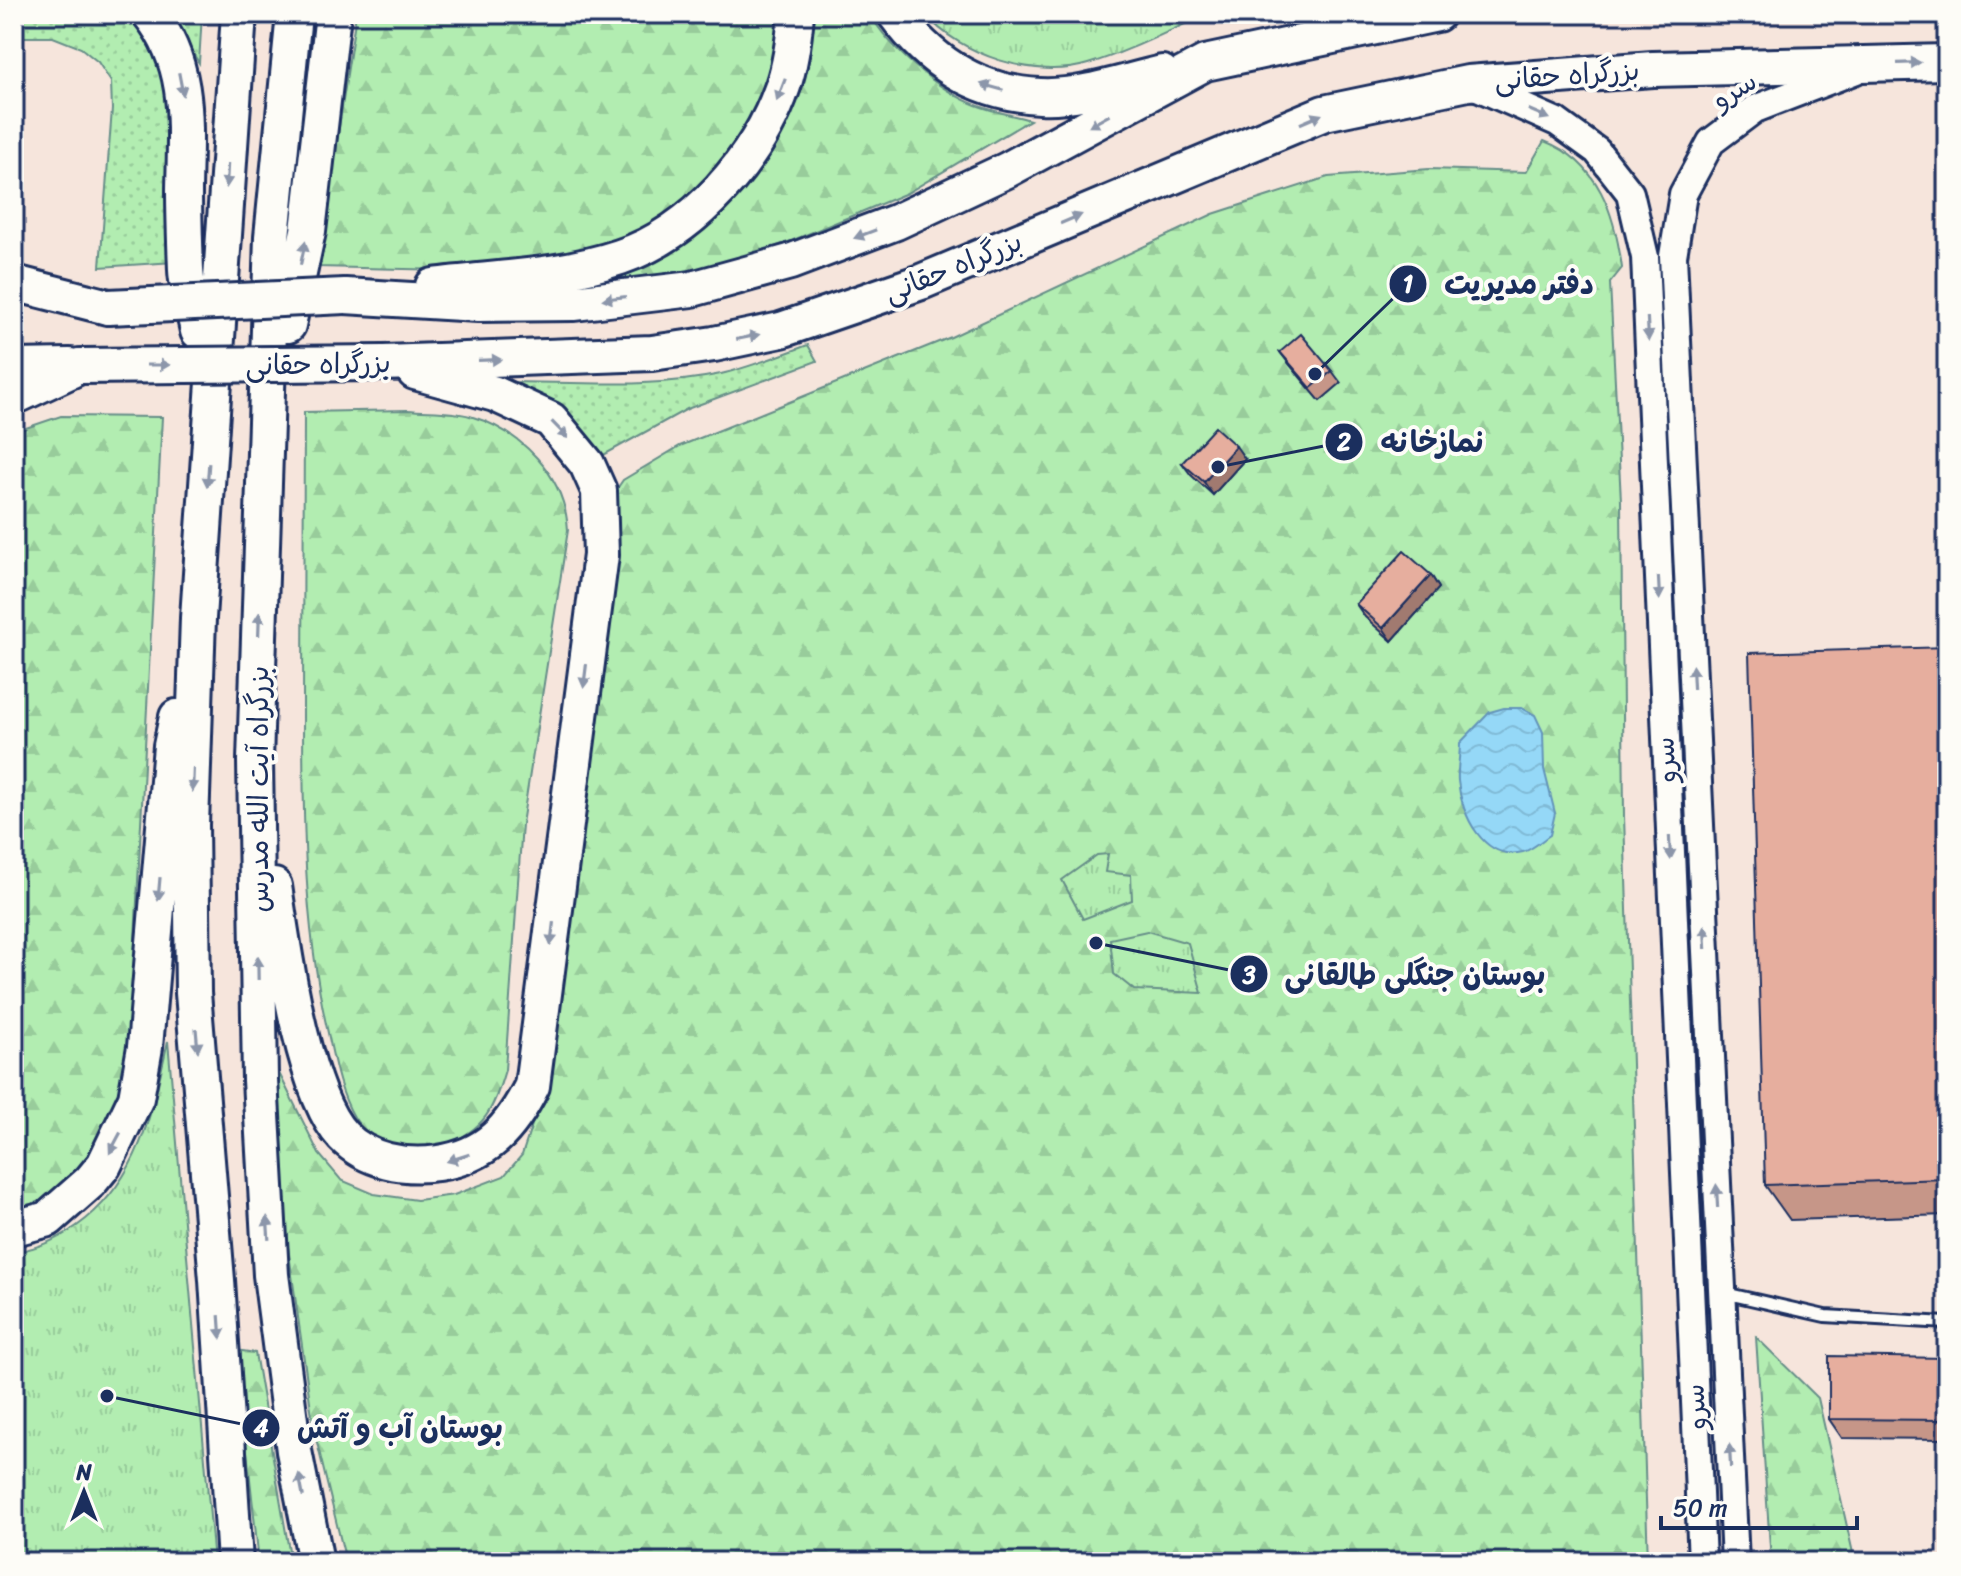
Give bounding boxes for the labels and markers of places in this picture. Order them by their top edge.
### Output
callout: دفتر مدیریت [1388,257,1610,311]
callout: نمازخانه [1324,415,1499,469]
callout: بوستان جنگلی طالقانی [1229,947,1562,1001]
callout: بوستان آب و آتش [241,1401,519,1455]

